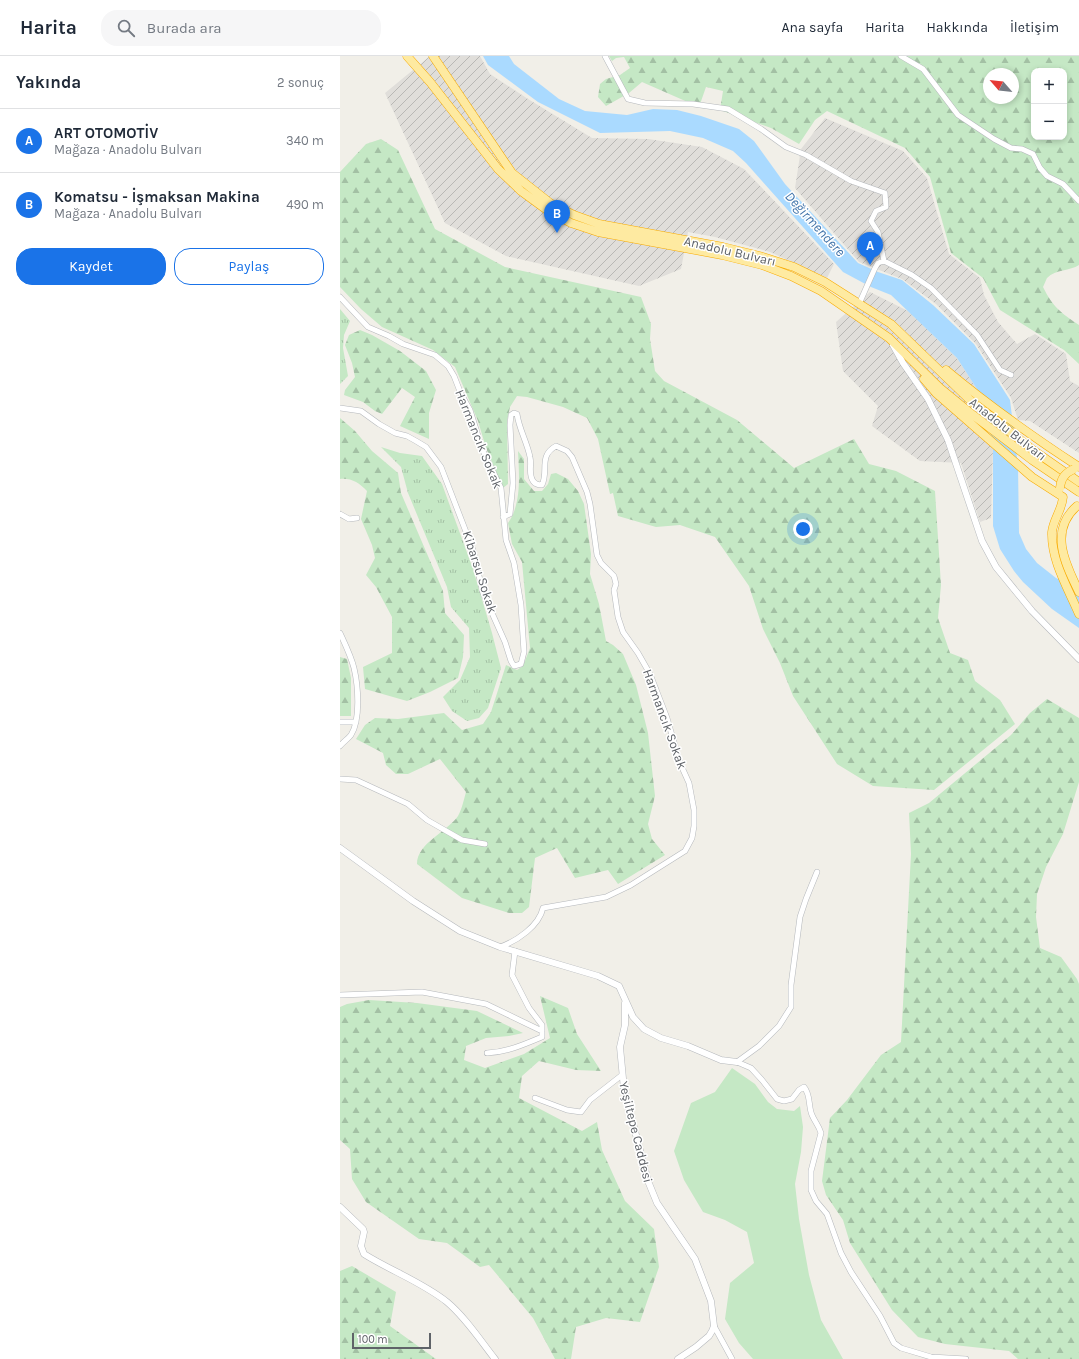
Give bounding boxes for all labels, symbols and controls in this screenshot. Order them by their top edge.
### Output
search box [101,10,381,46]
text: Harita [20,17,77,39]
icon: search [115,17,137,39]
text: Burada ara [147,19,222,37]
text: Ana sayfa [782,19,843,36]
text: Harita [865,19,904,36]
text: Hakkında [926,19,988,36]
text: İletişim [1010,19,1059,36]
north arrow [983,68,1019,104]
map controls [1031,68,1067,140]
button: + [1031,68,1067,104]
text: Yakında [16,72,81,92]
text: 2 sonuç [277,75,324,90]
button: − [1031,104,1067,140]
text: ART OTOMOTİV [54,124,158,142]
text: A [25,133,33,148]
text: 340 m [286,133,324,148]
text: Mağaza · Anadolu Bulvarı [54,142,202,157]
text: Komatsu - İşmaksan Makina [54,188,260,206]
water label: Değirmendere [781,188,849,260]
text: B [25,197,33,212]
text: 490 m [286,197,324,212]
pin: B [544,200,570,233]
text: Mağaza · Anadolu Bulvarı [54,206,202,221]
pin: A [857,232,883,265]
street label: Anadolu Bulvarı [683,233,777,269]
button: Kaydet [16,248,166,285]
button: Paylaş [174,248,324,285]
street label: Harmancık Sokak [452,387,506,491]
street label: Anadolu Bulvarı [966,394,1050,464]
your location [793,519,813,539]
street label: Kibarsu Sokak [460,529,500,615]
street label: Harmancık Sokak [640,667,690,771]
street label: Yeşiltepe Caddesi [616,1080,656,1184]
scale bar [352,1331,431,1350]
text: 100 m [358,1333,388,1346]

